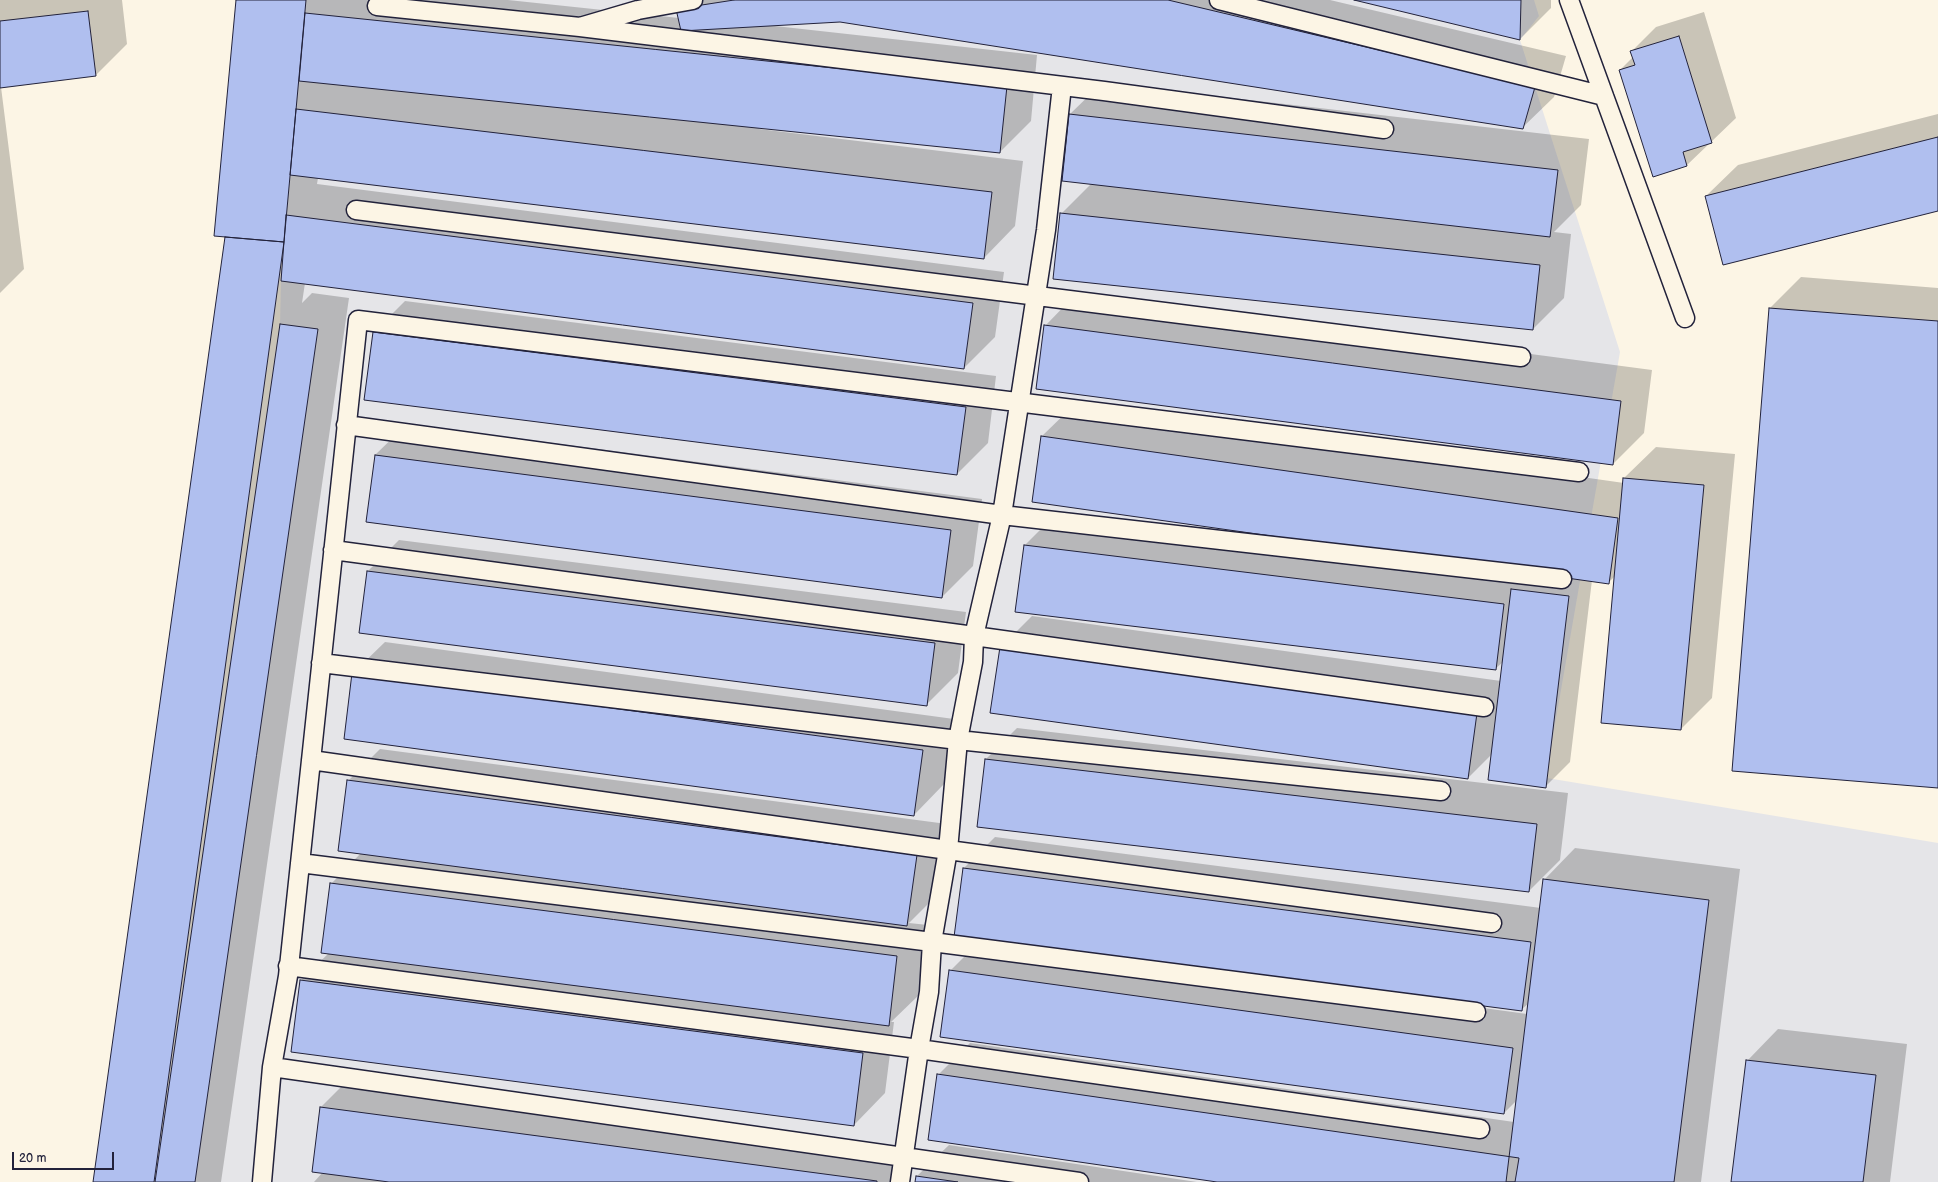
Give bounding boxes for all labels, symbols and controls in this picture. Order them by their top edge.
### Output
scale bar [14,1144,116,1170]
text: 20 m [19,1151,46,1166]

